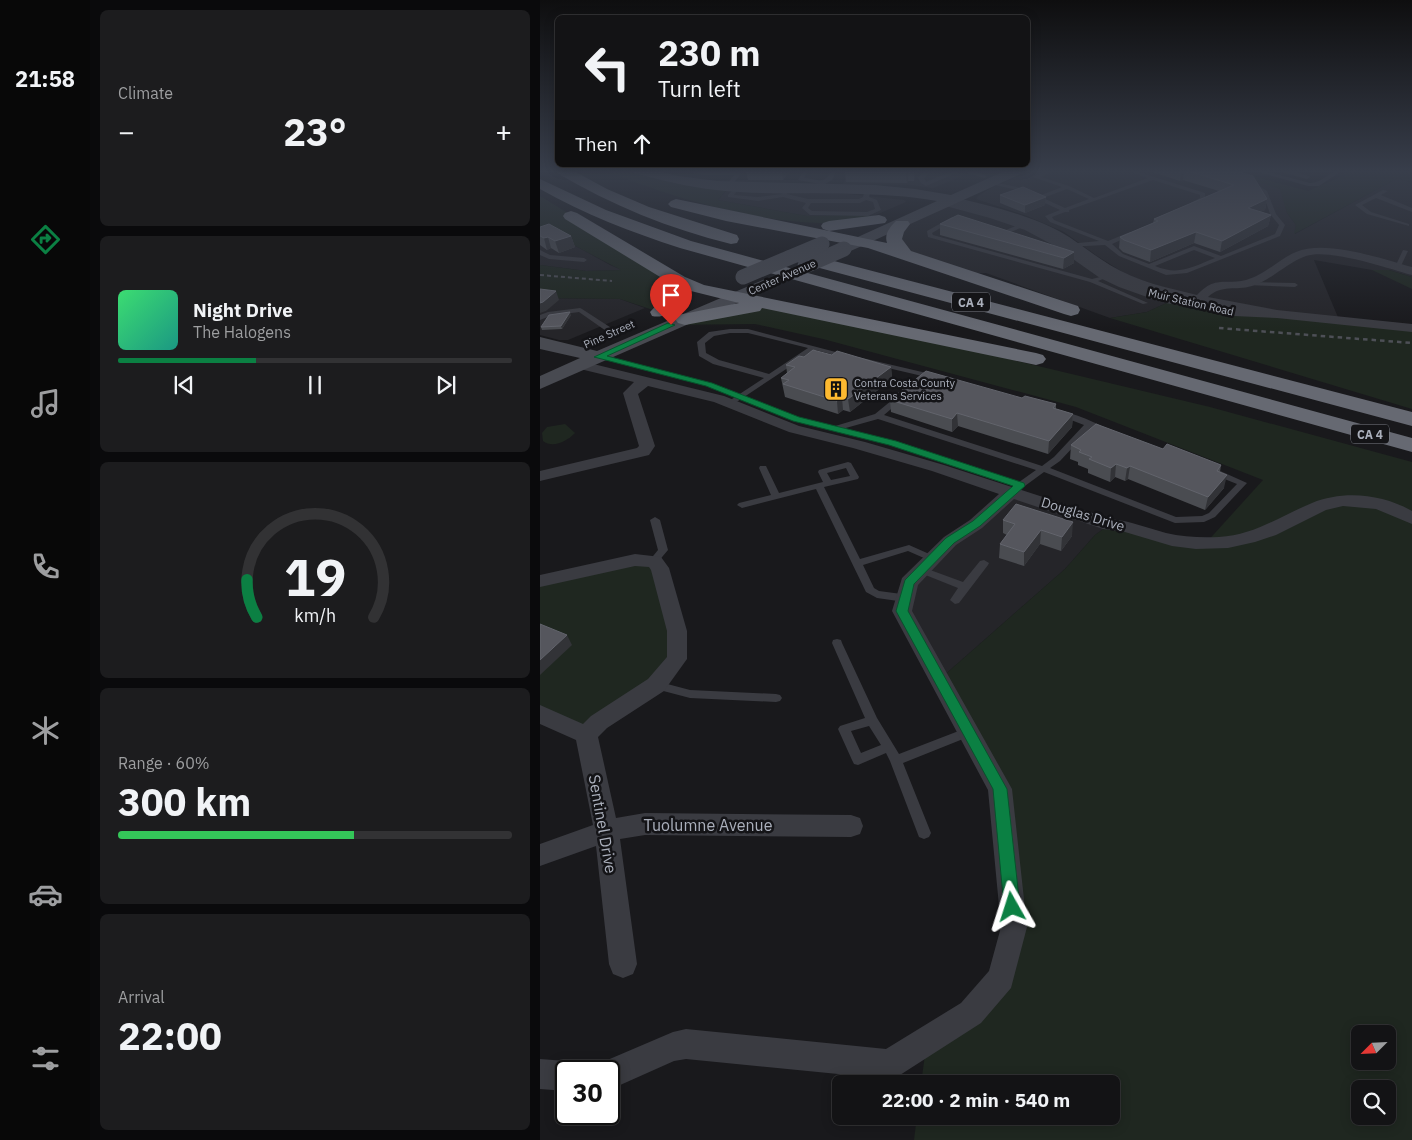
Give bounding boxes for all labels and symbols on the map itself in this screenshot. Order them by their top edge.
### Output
street label: Center Avenue [746,256,818,298]
pin [650,274,692,325]
street label: Muir Station Road [1147,285,1235,319]
road number: CA 4 [952,292,990,312]
street label: Pine Street [581,316,637,351]
building icon: Contra Costa County Veterans Services [823,376,849,402]
place label: Contra Costa County Veterans Services [854,376,956,403]
road number: CA 4 [1351,424,1389,444]
street label: Douglas Drive [1039,493,1127,535]
street label: Sentinel Drive [584,773,622,875]
street label: Tuolumne Avenue [644,815,773,835]
position arrow [985,880,1037,932]
north arrow [1351,1025,1396,1070]
speed limit sign: 30 [555,1060,620,1125]

